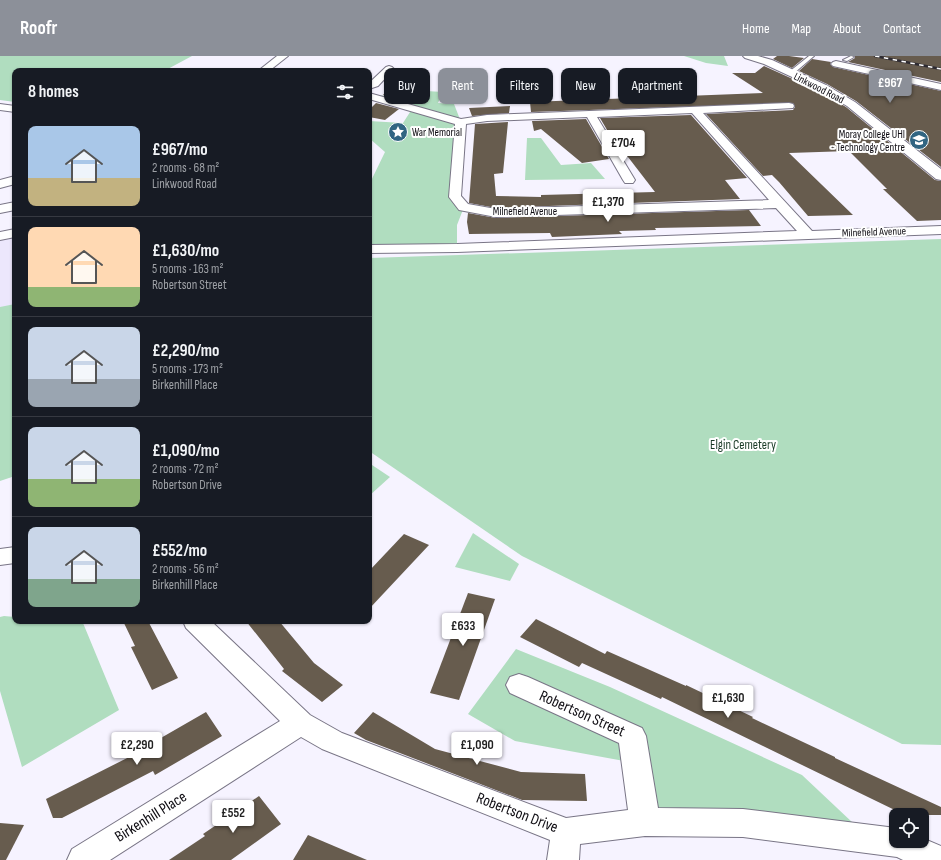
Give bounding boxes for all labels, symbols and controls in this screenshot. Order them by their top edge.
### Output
text: Roofr [20,17,57,40]
text: Home [742,20,770,37]
text: Map [792,20,811,37]
text: About [833,20,861,37]
text: Contact [883,20,921,37]
chip: Buy [384,68,430,104]
chip: Rent [438,68,488,104]
chip: Filters [496,68,553,104]
chip: New [561,68,610,104]
chip: Apartment [618,68,697,104]
street label: Linkwood Road [792,70,847,106]
pin: £967 [866,70,914,104]
text: £967 [878,75,902,91]
icon: filters [334,81,356,103]
text: 8 homes [28,82,79,102]
place icon: War Memorial [387,121,409,143]
place label: War Memorial [412,126,462,139]
place label: Moray College UHI - Technology Centre [831,128,905,154]
school or university icon: Moray College UHI - Technology Centre [908,129,930,151]
pin: £704 [599,130,647,164]
text: £704 [611,135,635,151]
text: £967/mo [152,140,208,160]
icon: home [60,142,108,190]
text: 2 rooms · 68 m² [152,160,219,176]
text: Linkwood Road [152,176,217,192]
pin: £1,370 [575,189,641,223]
text: £1,370 [592,194,624,210]
street label: Milnefield Avenue [493,205,557,218]
street label: Milnefield Avenue [842,224,906,240]
text: £1,630/mo [152,241,219,261]
icon: home [60,243,108,291]
text: 5 rooms · 163 m² [152,261,223,277]
text: Robertson Street [152,277,227,293]
text: £2,290/mo [152,341,220,361]
icon: home [60,343,108,391]
text: 5 rooms · 173 m² [152,361,223,377]
text: Birkenhill Place [152,377,218,393]
park label: Elgin Cemetery [710,437,776,453]
text: £1,090/mo [152,441,220,461]
icon: home [60,443,108,491]
text: 2 rooms · 72 m² [152,461,218,477]
text: Robertson Drive [152,477,222,493]
text: £552/mo [152,541,207,561]
icon: home [60,543,108,591]
text: 2 rooms · 56 m² [152,561,219,577]
text: Birkenhill Place [152,577,218,593]
pin: £633 [439,613,487,647]
text: £633 [451,618,475,634]
pin: £1,630 [695,685,761,719]
street label: Robertson Street [536,687,628,741]
text: £1,630 [711,690,745,706]
pin: £2,290 [104,732,170,766]
pin: £1,090 [444,732,510,766]
text: £2,290 [120,737,154,753]
text: £1,090 [460,737,494,753]
street label: Birkenhill Place [112,788,190,846]
street label: Robertson Drive [473,789,561,837]
pin: £552 [209,800,257,834]
text: £552 [221,805,245,821]
map controls [889,808,929,848]
button: locate [889,808,929,848]

